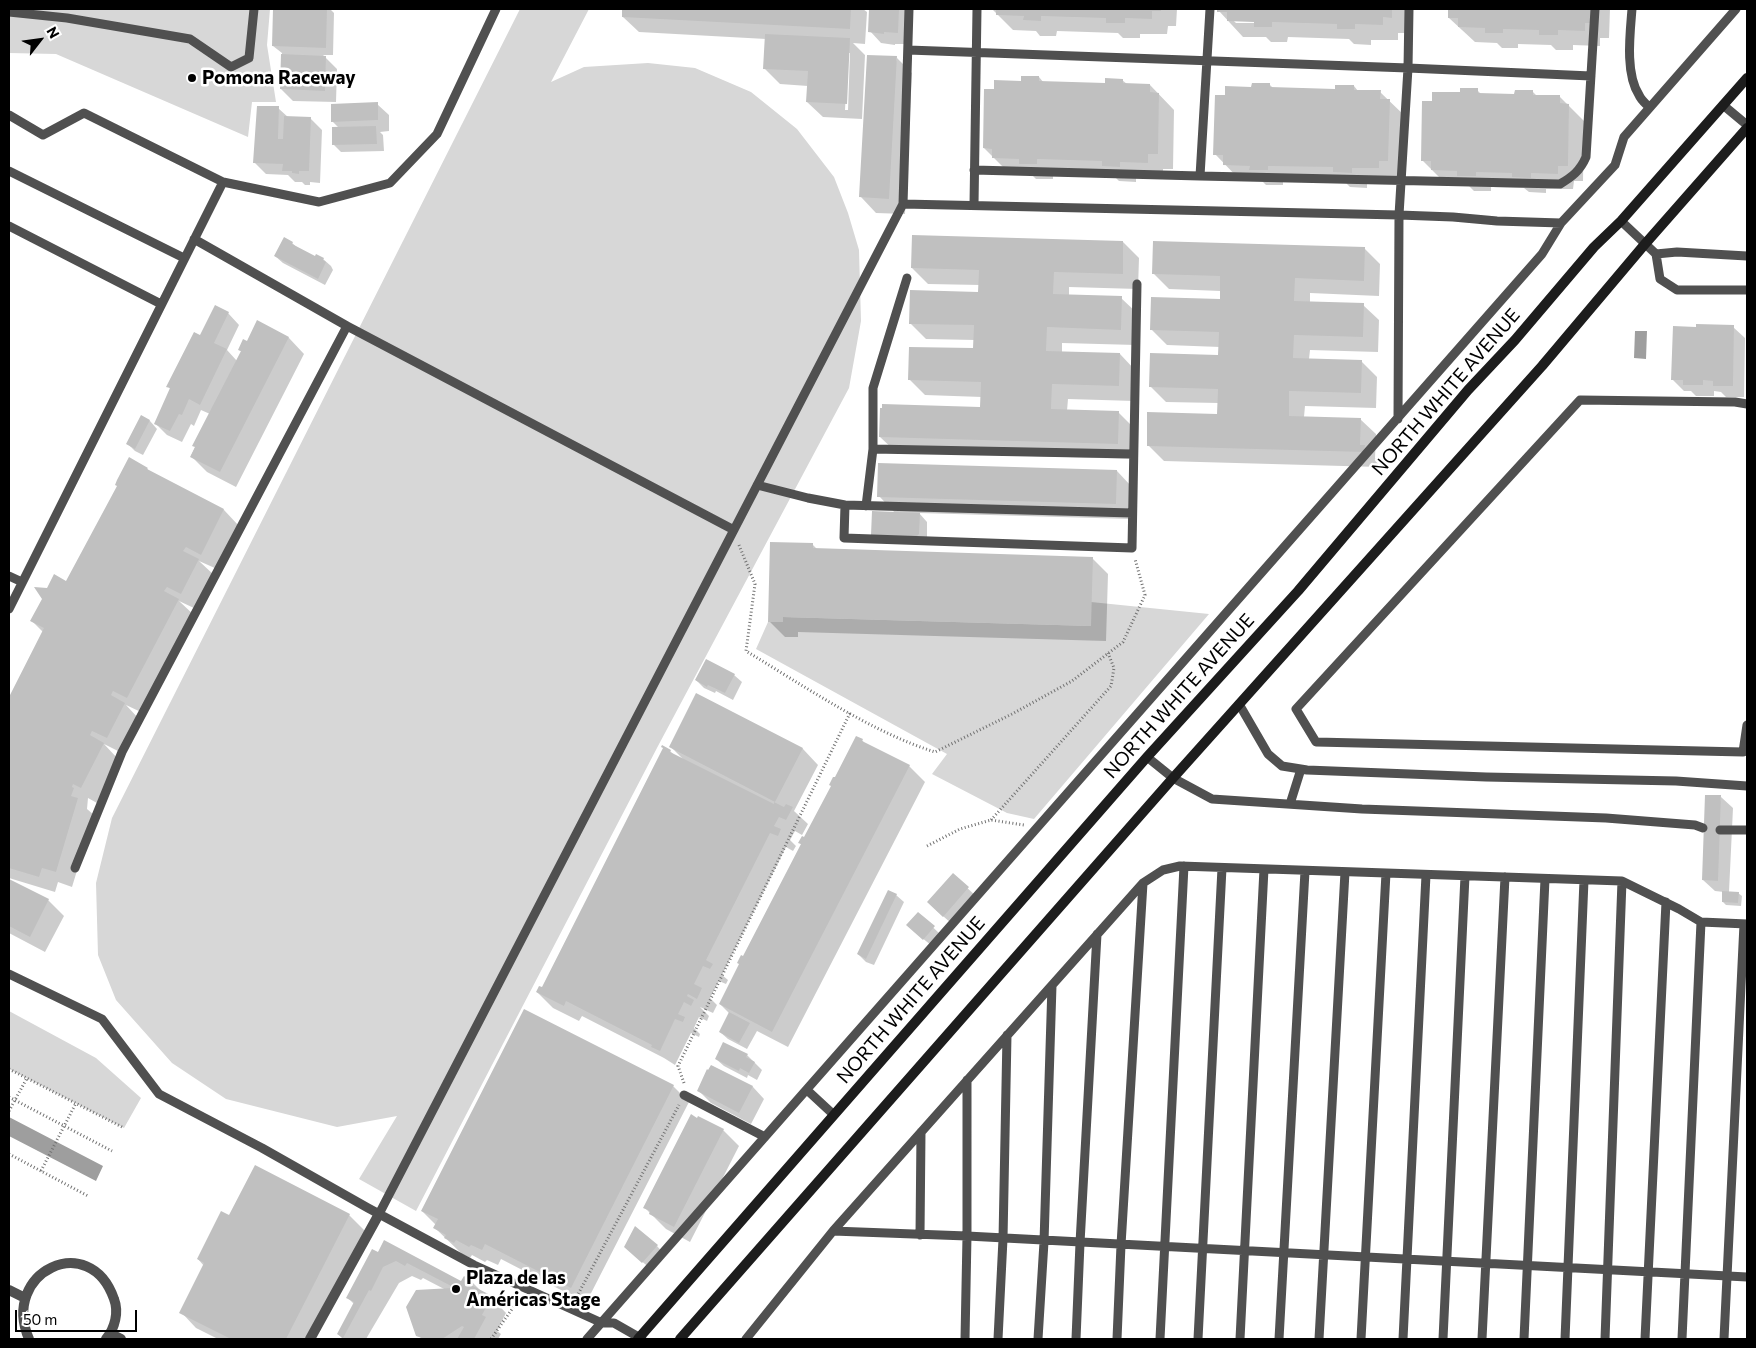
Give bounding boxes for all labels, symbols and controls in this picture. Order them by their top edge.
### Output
north arrow [15,15,65,65]
text: N [43,23,63,41]
place label: Pomona Raceway [202,67,356,89]
marker: Pomona Raceway [186,72,198,84]
street label: NORTH WHITE AVENUE [1367,304,1525,480]
street label: NORTH WHITE AVENUE [1099,609,1259,783]
street label: NORTH WHITE AVENUE [832,912,990,1088]
place label: Plaza de las Américas Stage [466,1267,601,1311]
marker: Plaza de las Américas Stage [450,1283,462,1295]
scale bar [18,1300,140,1332]
text: 50 m [23,1310,57,1328]

